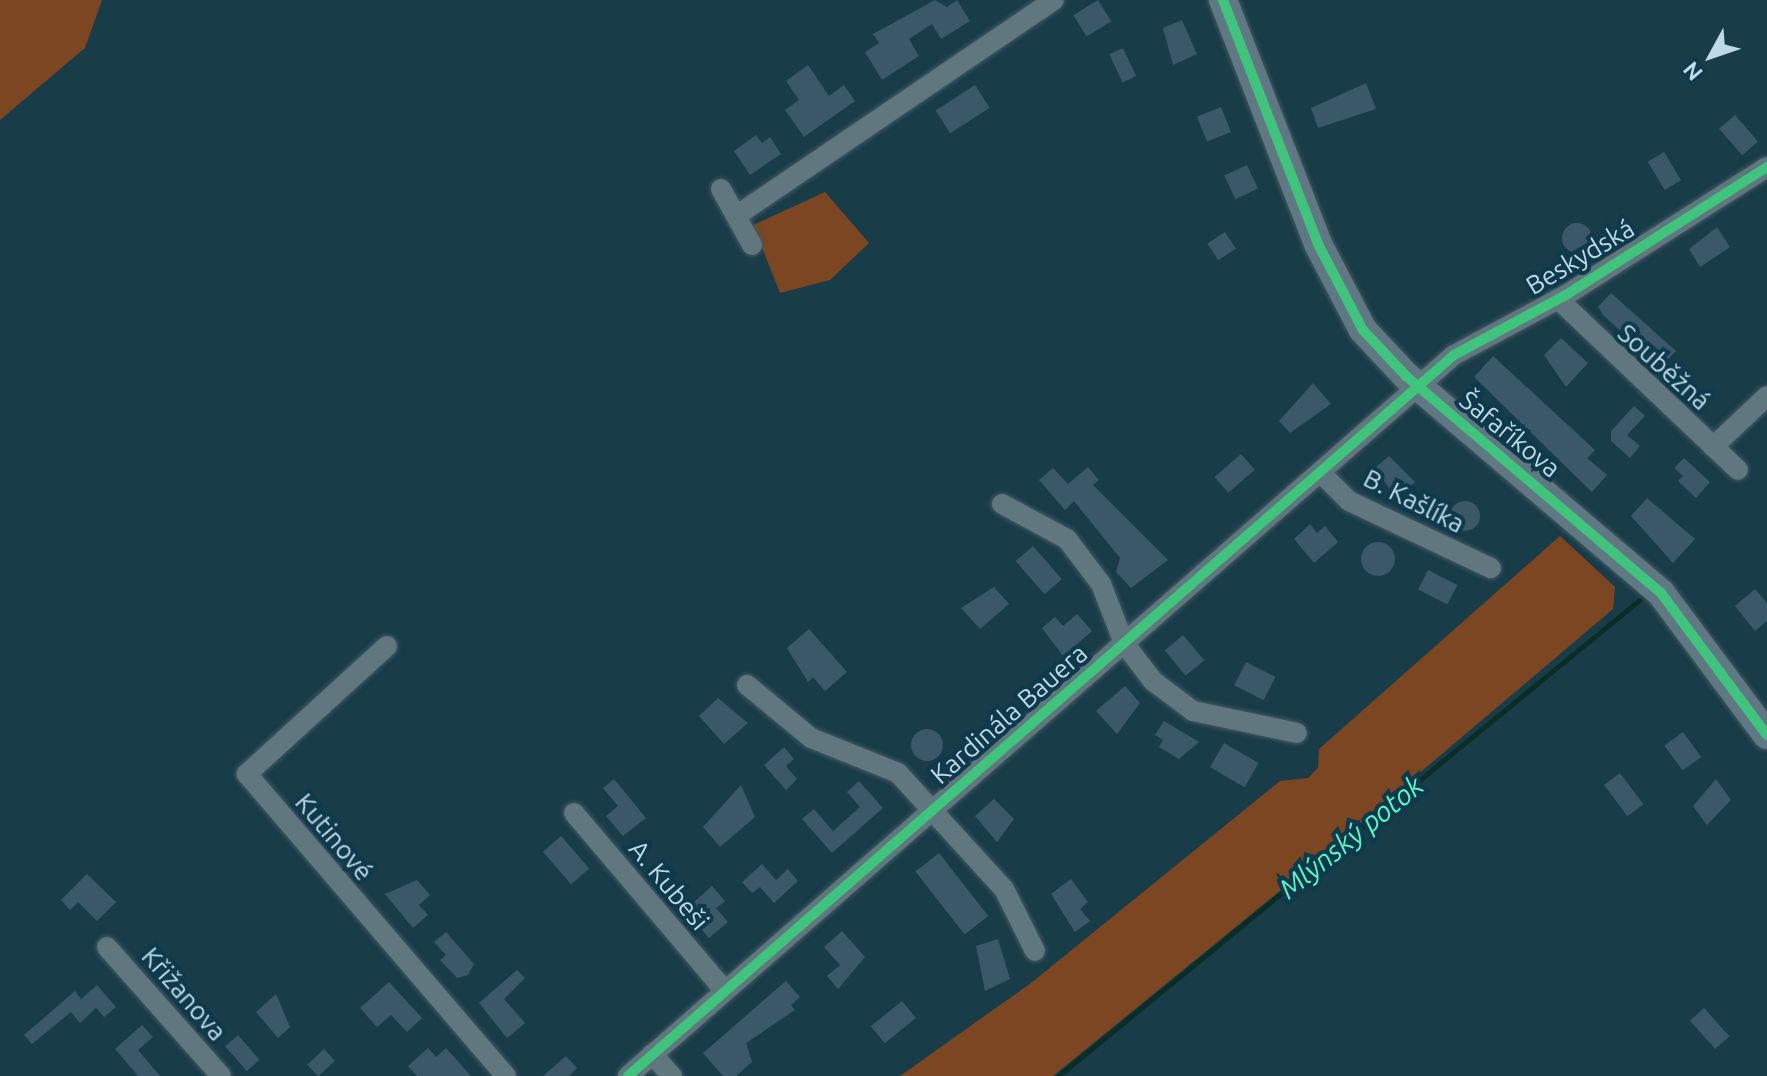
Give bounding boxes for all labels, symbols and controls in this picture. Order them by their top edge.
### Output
north arrow [1671,16,1751,96]
text: N [1677,57,1707,86]
street label: Beskydská [1520,213,1640,301]
street label: Souběžná [1611,317,1717,417]
street label: Šafaříkova [1453,384,1567,484]
street label: B. Kašlíka [1358,462,1470,540]
street label: Kardinála Bauera [924,638,1094,790]
water label: Mlýnský potok [1272,768,1430,906]
street label: Kutinové [289,787,379,887]
street label: A. Kubeši [622,834,716,936]
street label: Křižanova [135,941,233,1047]

